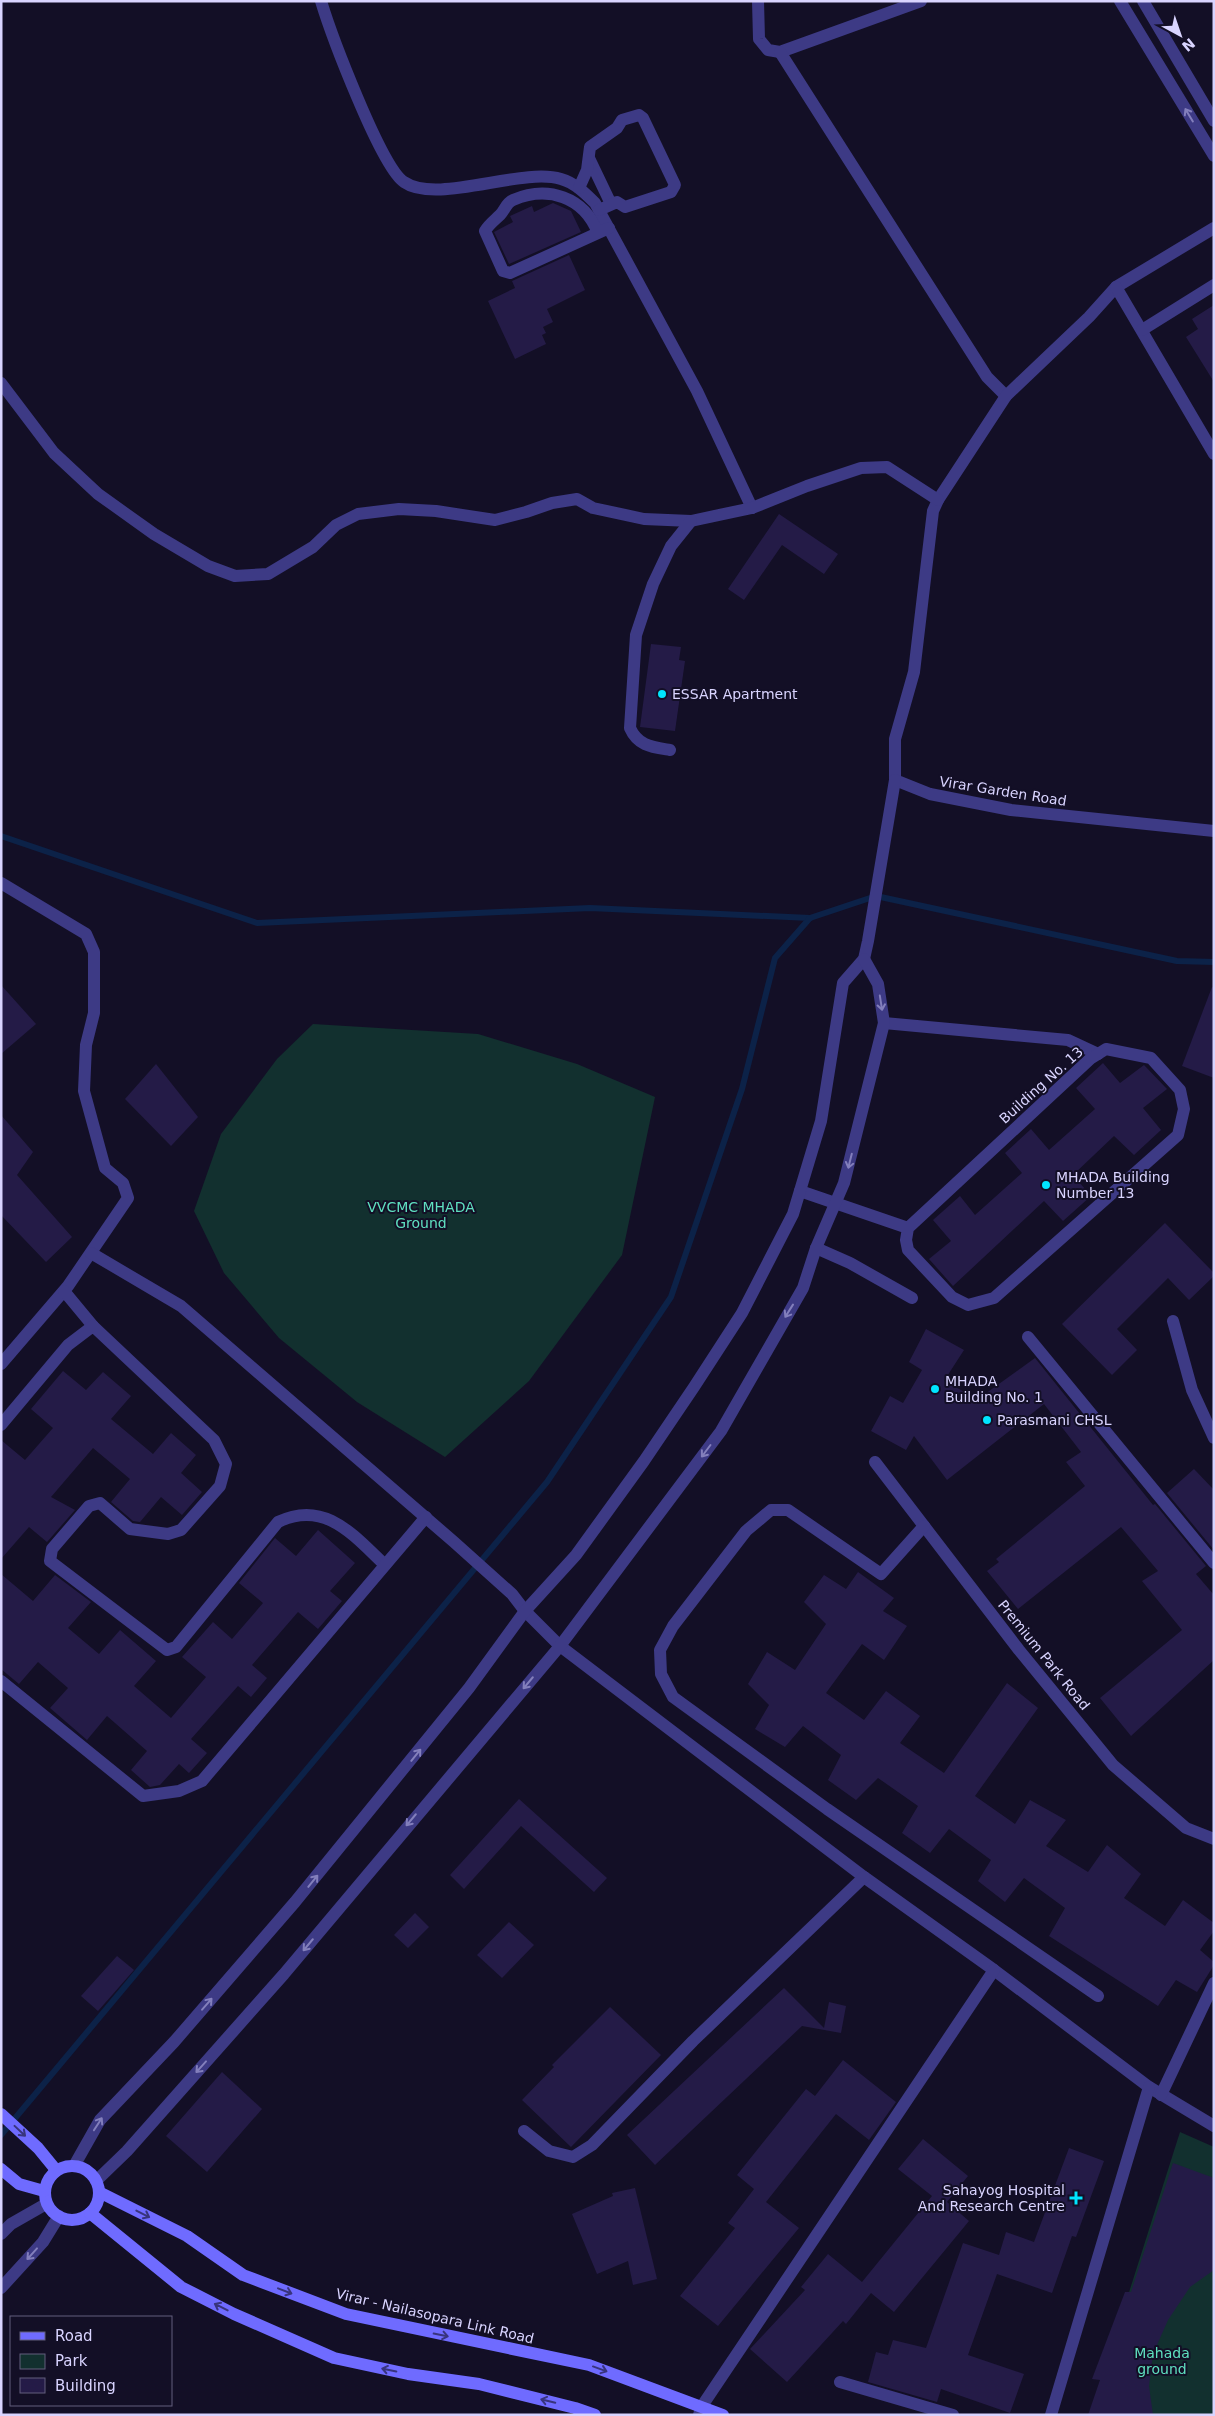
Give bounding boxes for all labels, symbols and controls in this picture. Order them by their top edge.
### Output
north arrow [1155,10,1205,60]
text: N [1179,35,1198,55]
one-way arrow [1183,108,1193,122]
place label: ESSAR Apartment [672,686,798,702]
marker: ESSAR Apartment [656,688,668,700]
street label: Virar Garden Road [938,773,1068,809]
one-way arrow [877,995,887,1011]
street label: Building No. 13 [996,1043,1086,1127]
one-way arrow [845,1153,854,1169]
place label: MHADA Building Number 13 [1056,1169,1170,1201]
marker: MHADA Building Number 13 [1040,1179,1052,1191]
park label: VVCMC MHADA Ground [367,1199,475,1231]
one-way arrow [783,1304,794,1318]
place label: MHADA Building No. 1 [945,1373,1043,1405]
marker: MHADA Building No. 1 [929,1383,941,1395]
place label: Parasmani CHSL [997,1412,1112,1428]
marker: Parasmani CHSL [981,1414,993,1426]
one-way arrow [701,1444,712,1457]
street label: Premium Park Road [995,1597,1093,1713]
one-way arrow [523,1676,534,1689]
one-way arrow [410,1748,421,1761]
one-way arrow [406,1813,417,1826]
one-way arrow [307,1874,319,1887]
one-way arrow [302,1938,313,1951]
one-way arrow [201,1997,213,2010]
one-way arrow [195,2061,206,2074]
one-way arrow [93,2117,103,2131]
one-way arrow [13,2125,26,2137]
place label: Sahayog Hospital And Research Centre [918,2182,1065,2214]
marker: Sahayog Hospital And Research Centre [1069,2191,1083,2205]
one-way arrow [135,2210,150,2219]
one-way arrow [26,2247,38,2260]
street label: Virar - Nailasopara Link Road [334,2285,536,2347]
one-way arrow [277,2287,292,2296]
one-way arrow [214,2302,229,2311]
legend [10,2316,172,2406]
text: Road [55,2327,93,2345]
one-way arrow [432,2330,448,2340]
park label: Mahada ground [1134,2345,1190,2377]
text: Park [55,2352,88,2370]
one-way arrow [381,2365,397,2374]
one-way arrow [591,2365,607,2374]
text: Building [55,2377,116,2395]
one-way arrow [540,2396,556,2405]

